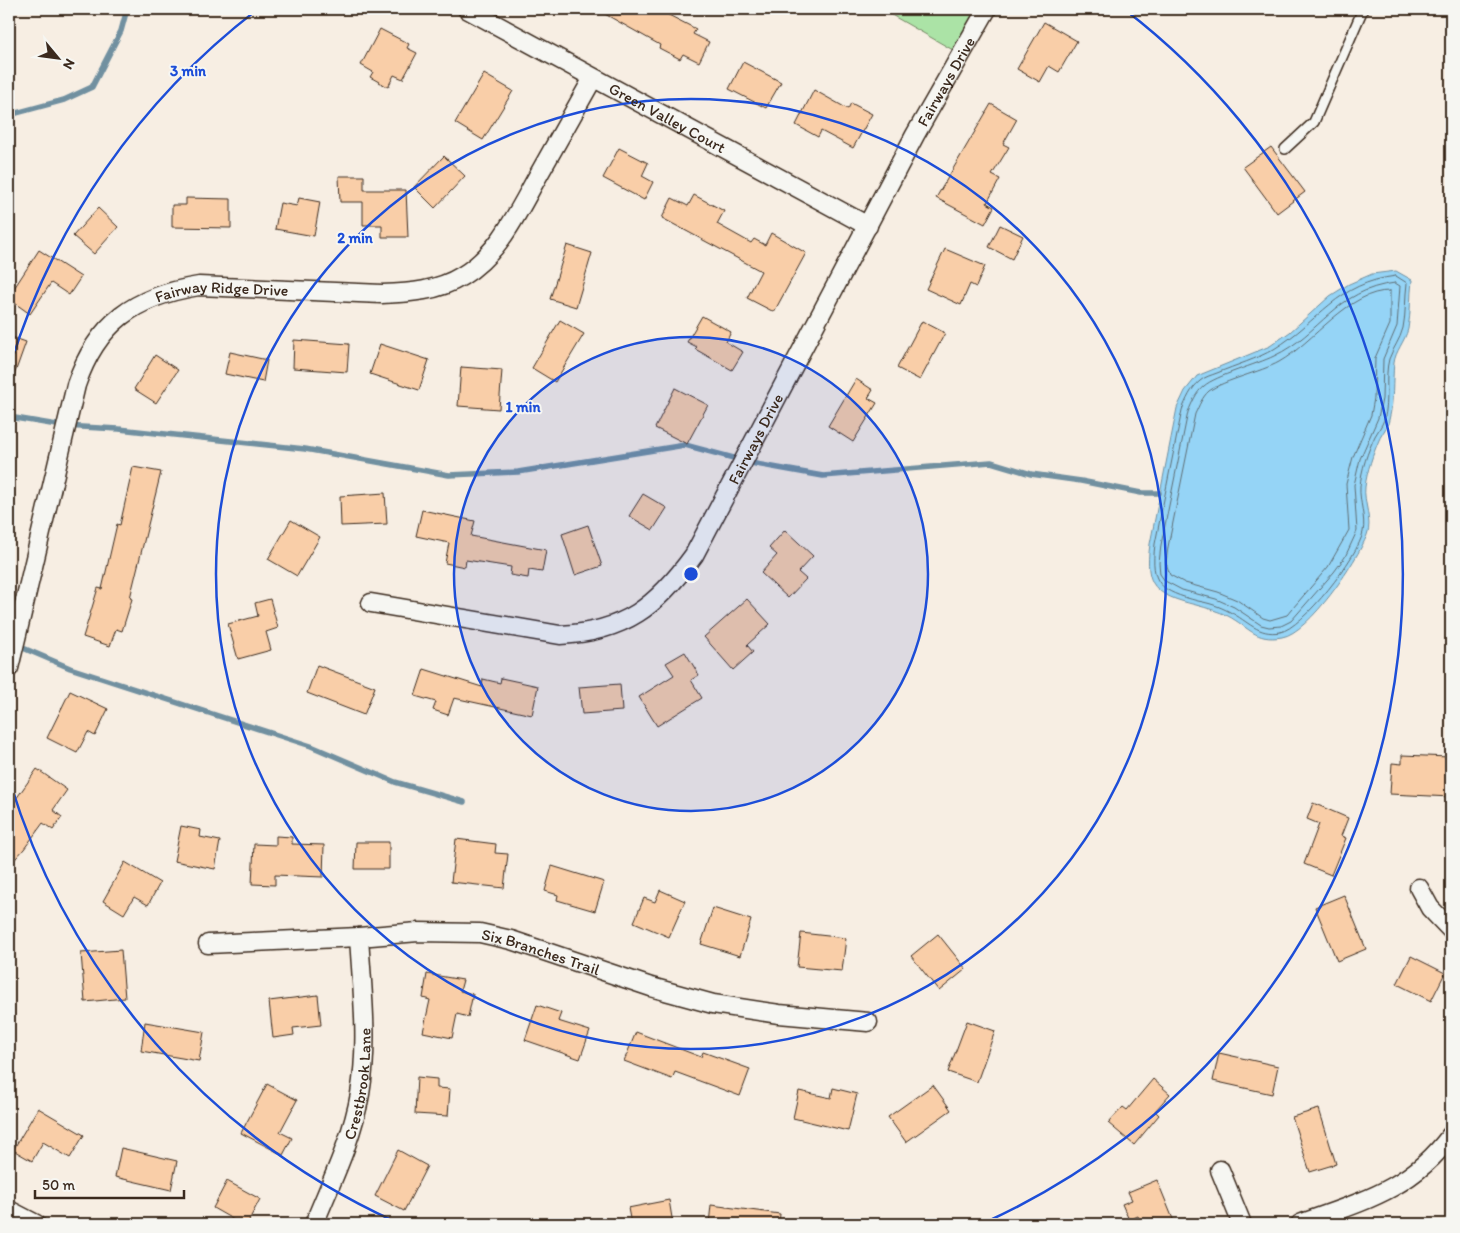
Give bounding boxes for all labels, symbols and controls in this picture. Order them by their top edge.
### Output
north arrow [32,32,82,82]
street label: Fairways Drive [913,33,979,129]
text: N [59,56,79,72]
text: 3 min [170,62,207,80]
street label: Green Valley Court [606,78,729,157]
text: 2 min [337,229,374,247]
street label: Fairway Ridge Drive [152,276,289,306]
street label: Fairways Drive [724,390,787,487]
text: 1 min [506,398,541,416]
centre of rings [682,565,700,583]
street label: Six Branches Trail [480,924,603,979]
street label: Crestbrook Lane [339,1028,374,1142]
scale bar [35,1168,184,1200]
text: 50 m [42,1176,75,1194]

